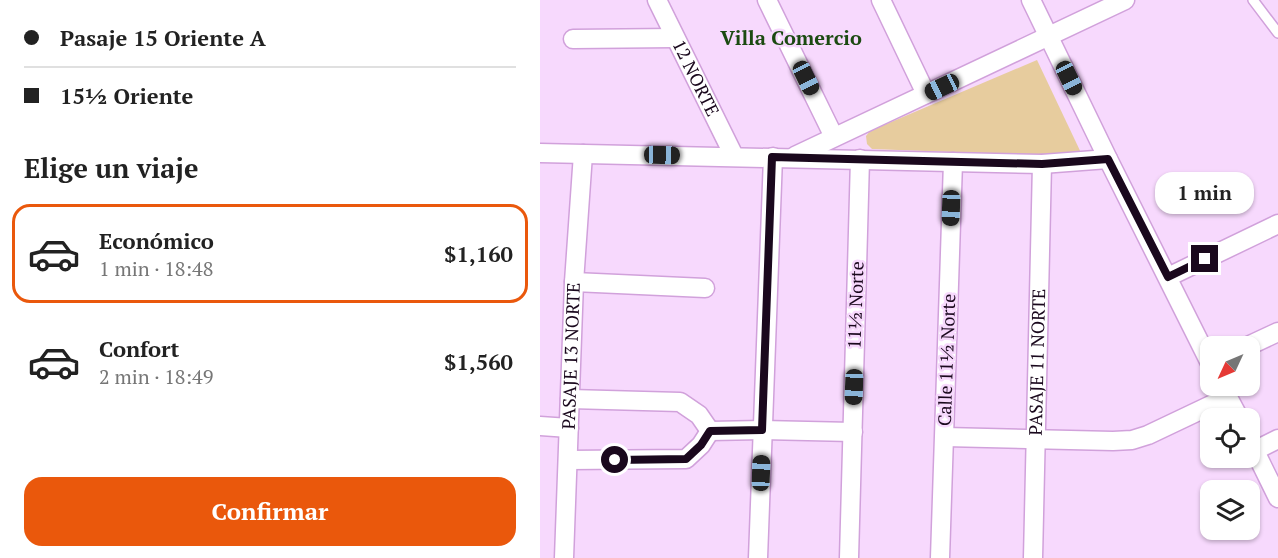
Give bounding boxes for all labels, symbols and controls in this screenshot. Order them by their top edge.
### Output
text: Pasaje 15 Oriente A [60,23,266,52]
district label: Villa Comercio [720,24,862,51]
street label: 12 NORTE [667,35,725,120]
car [790,58,822,98]
car [1053,58,1085,98]
car [922,71,962,103]
text: 15½ Oriente [60,81,193,110]
car [644,146,680,164]
text: Elige un viaje [24,150,198,186]
callout: 1 min [1156,172,1254,214]
text: 1 min [1177,179,1232,206]
car [941,190,961,226]
text: Económico [99,226,214,255]
icon: car [27,227,81,281]
text: $1,160 [444,239,513,268]
route end [1191,245,1218,272]
text: 1 min · 18:48 [99,255,213,282]
street label: 11½ Norte [841,261,869,349]
street label: PASAJE 13 NORTE [556,282,585,430]
street label: PASAJE 11 NORTE [1023,288,1050,436]
street label: Calle 11½ Norte [932,293,960,427]
text: Confort [99,334,179,363]
icon: car [27,335,81,389]
north arrow [1200,336,1260,396]
map controls [1200,336,1260,540]
text: $1,560 [444,347,513,376]
text: 2 min · 18:49 [99,363,213,390]
car [844,369,864,405]
button: locate [1200,408,1260,468]
route start [601,446,628,473]
car [751,455,771,491]
button: Confirmar [24,477,516,546]
button: layers [1200,480,1260,540]

